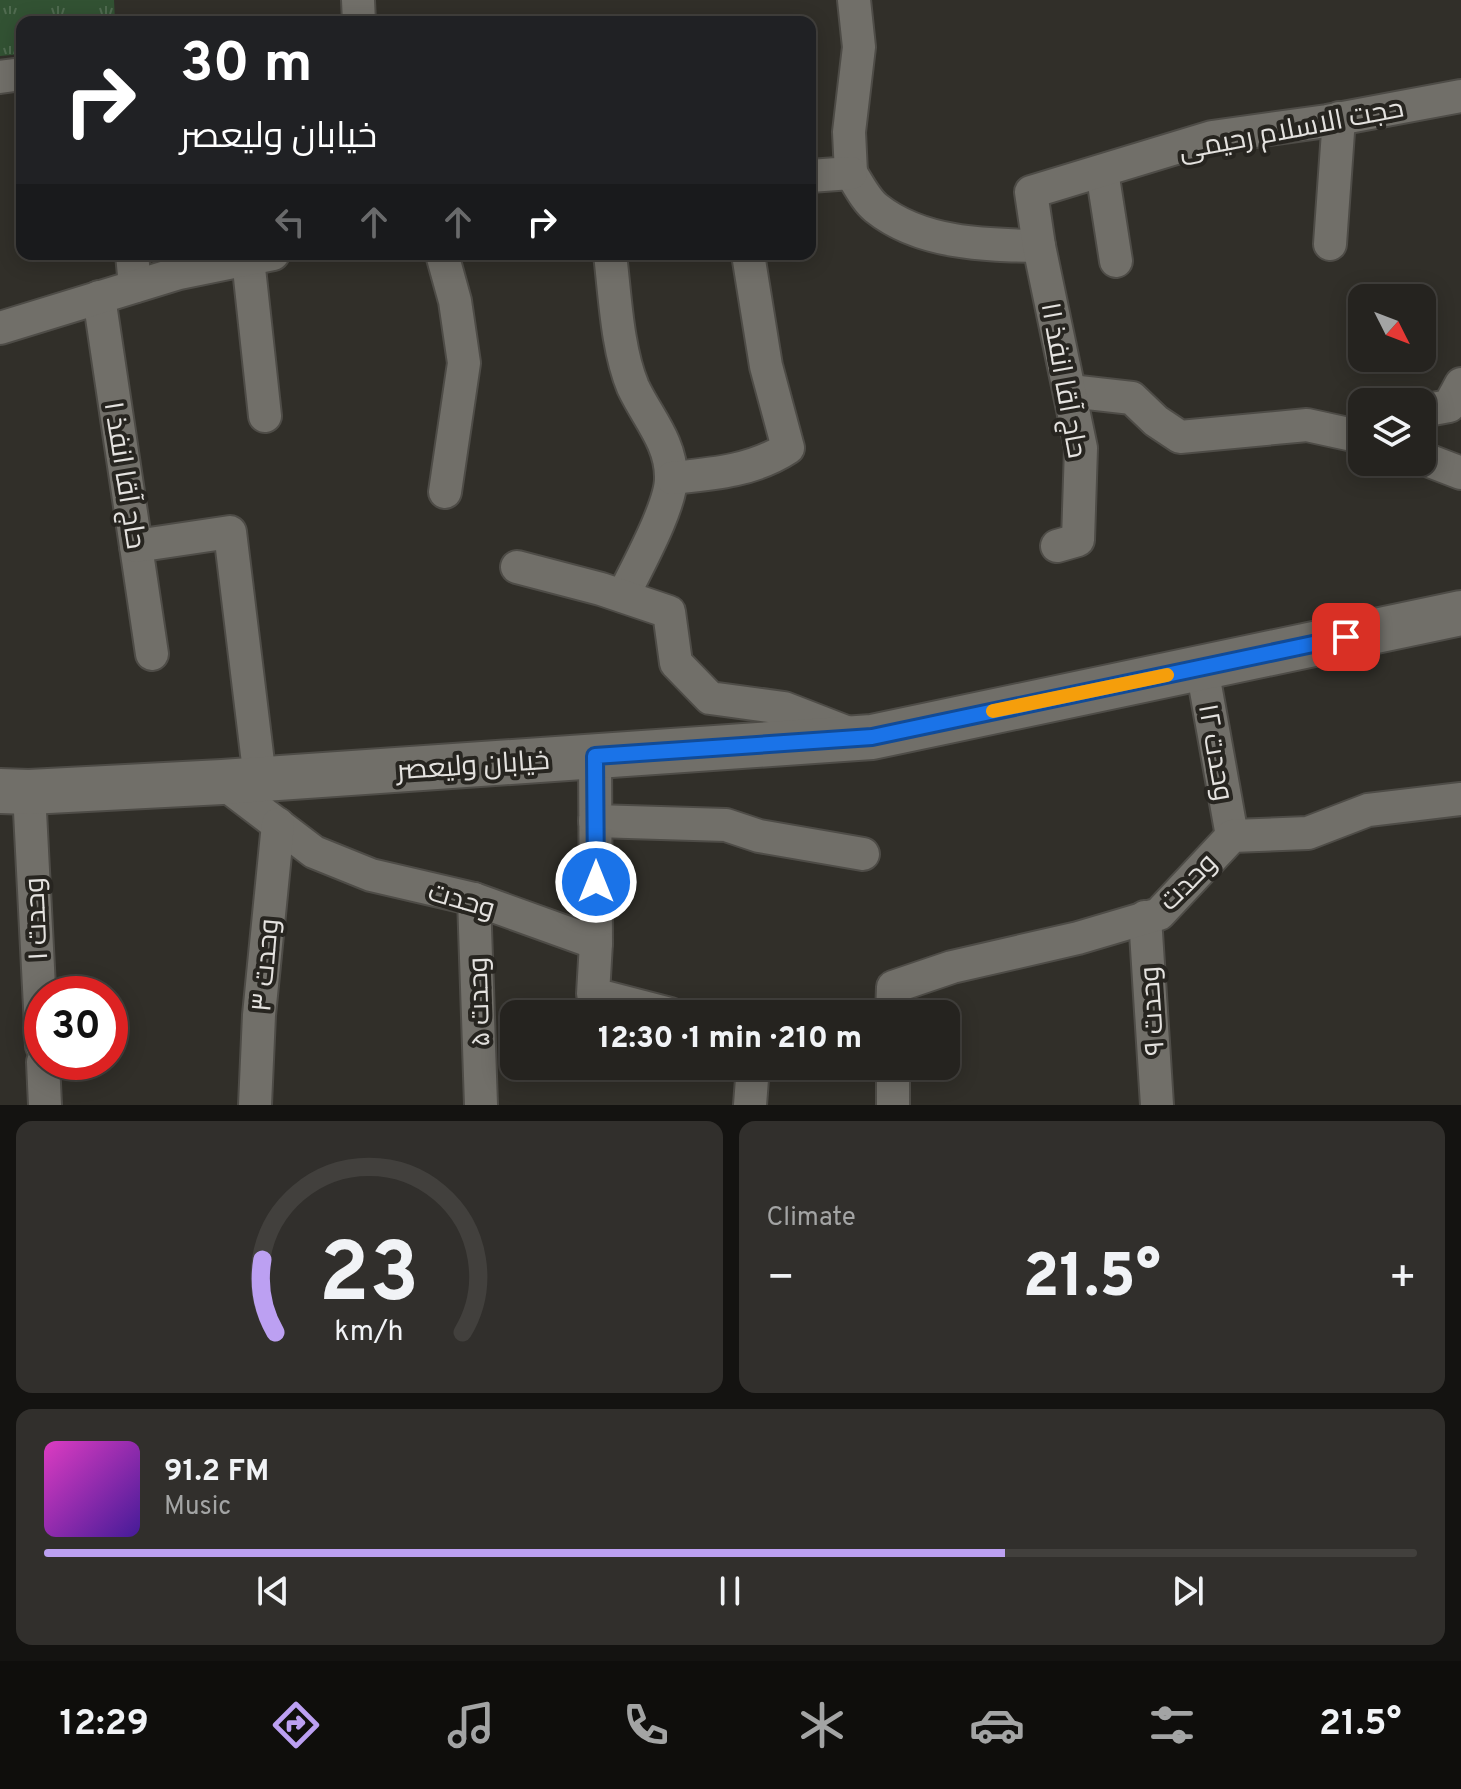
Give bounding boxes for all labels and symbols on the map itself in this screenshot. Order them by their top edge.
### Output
street label: حجت الاسلام رحیمی [1176,91,1407,170]
north arrow [1348,284,1436,372]
street label: حاج آقا انفذ ۱۱ [1031,300,1093,461]
street label: حاج آقا انفذ ۱ [94,399,152,552]
pin [1312,603,1380,671]
street label: وحدت ۱۲ [1188,701,1240,804]
street label: خیابان ولیعصر [393,744,551,790]
position arrow [554,840,638,924]
street label: وحدت [1152,846,1226,920]
street label: وحدت [424,875,499,929]
street label: وحدت ۱ [18,876,58,961]
street label: وحدت ۳ [245,917,289,1013]
street label: وحدت ۵ [461,956,501,1047]
street label: وحدت ۹ [1133,965,1175,1056]
speed limit sign: 30 [24,976,128,1080]

